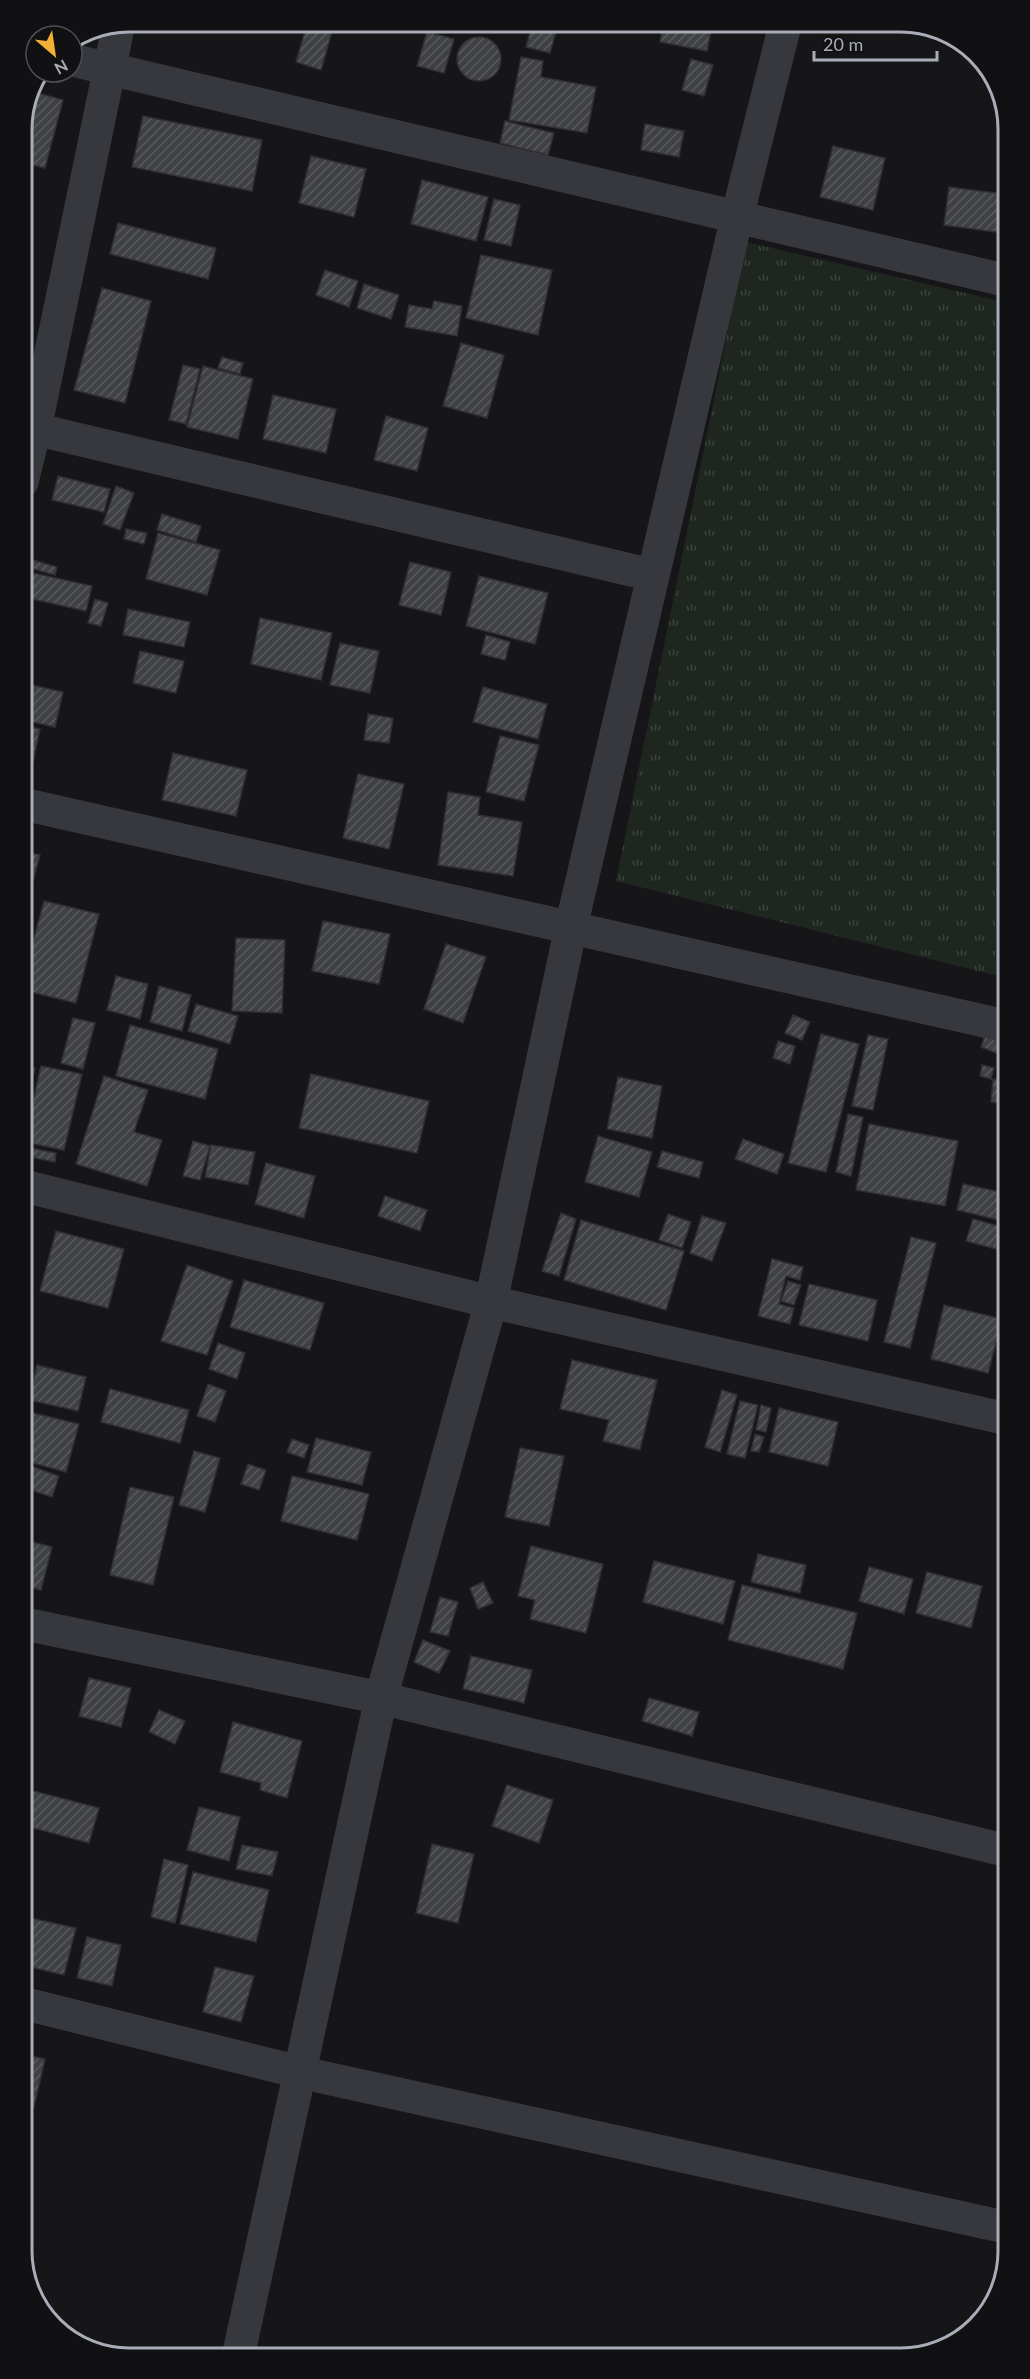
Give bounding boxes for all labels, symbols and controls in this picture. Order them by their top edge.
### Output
north arrow [24,24,84,84]
scale bar [814,24,937,62]
text: 20 m [823,33,863,55]
text: N [52,56,72,79]

